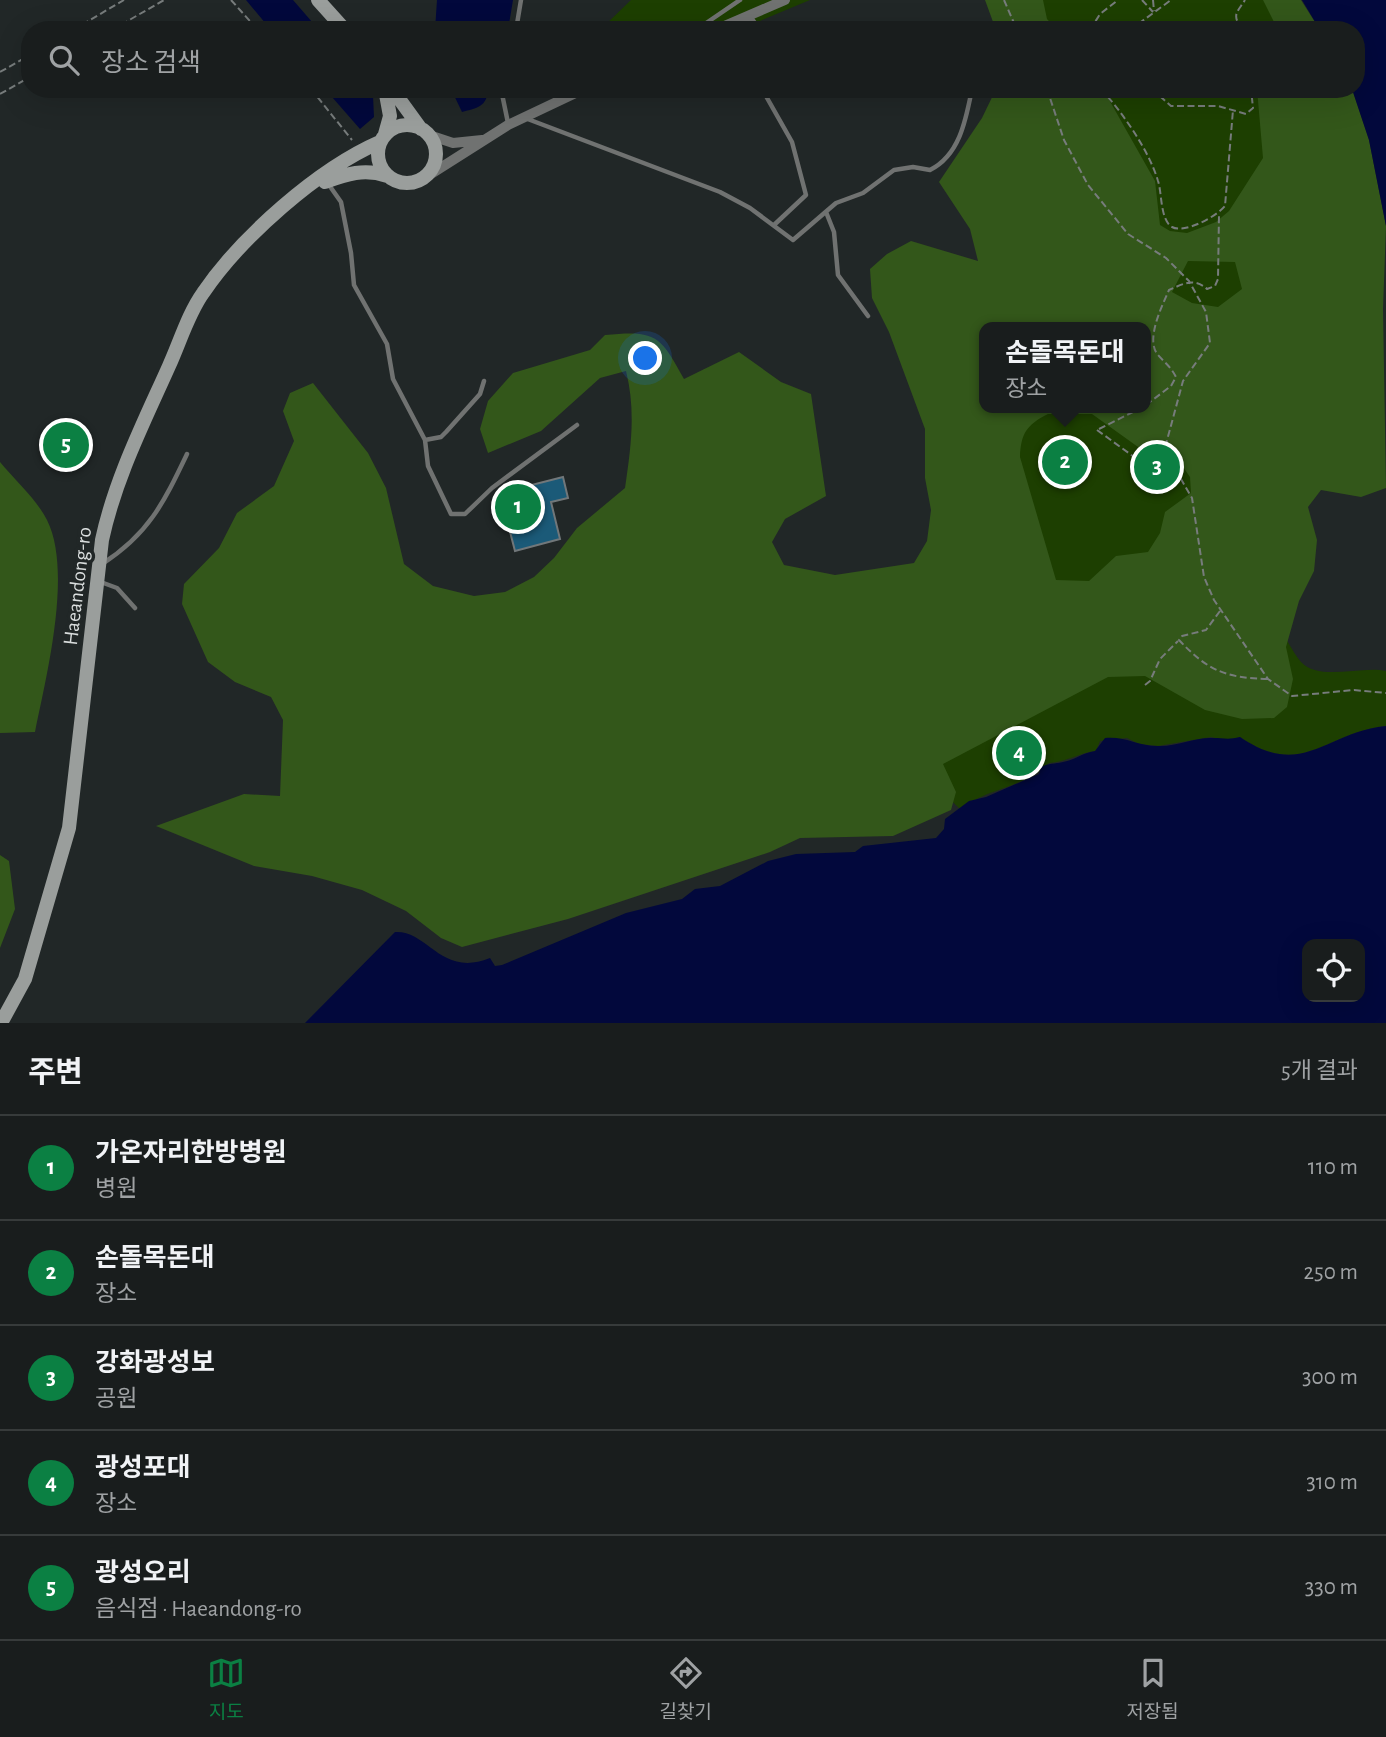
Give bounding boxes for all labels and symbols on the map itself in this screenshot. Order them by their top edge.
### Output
your location [628,341,662,375]
pin: 5 [43,419,89,471]
pin: 2 [1042,436,1088,488]
pin: 3 [1134,441,1180,493]
pin: 1 [495,481,541,533]
street label: Haeandong-ro [60,526,95,646]
pin: 4 [996,727,1042,779]

